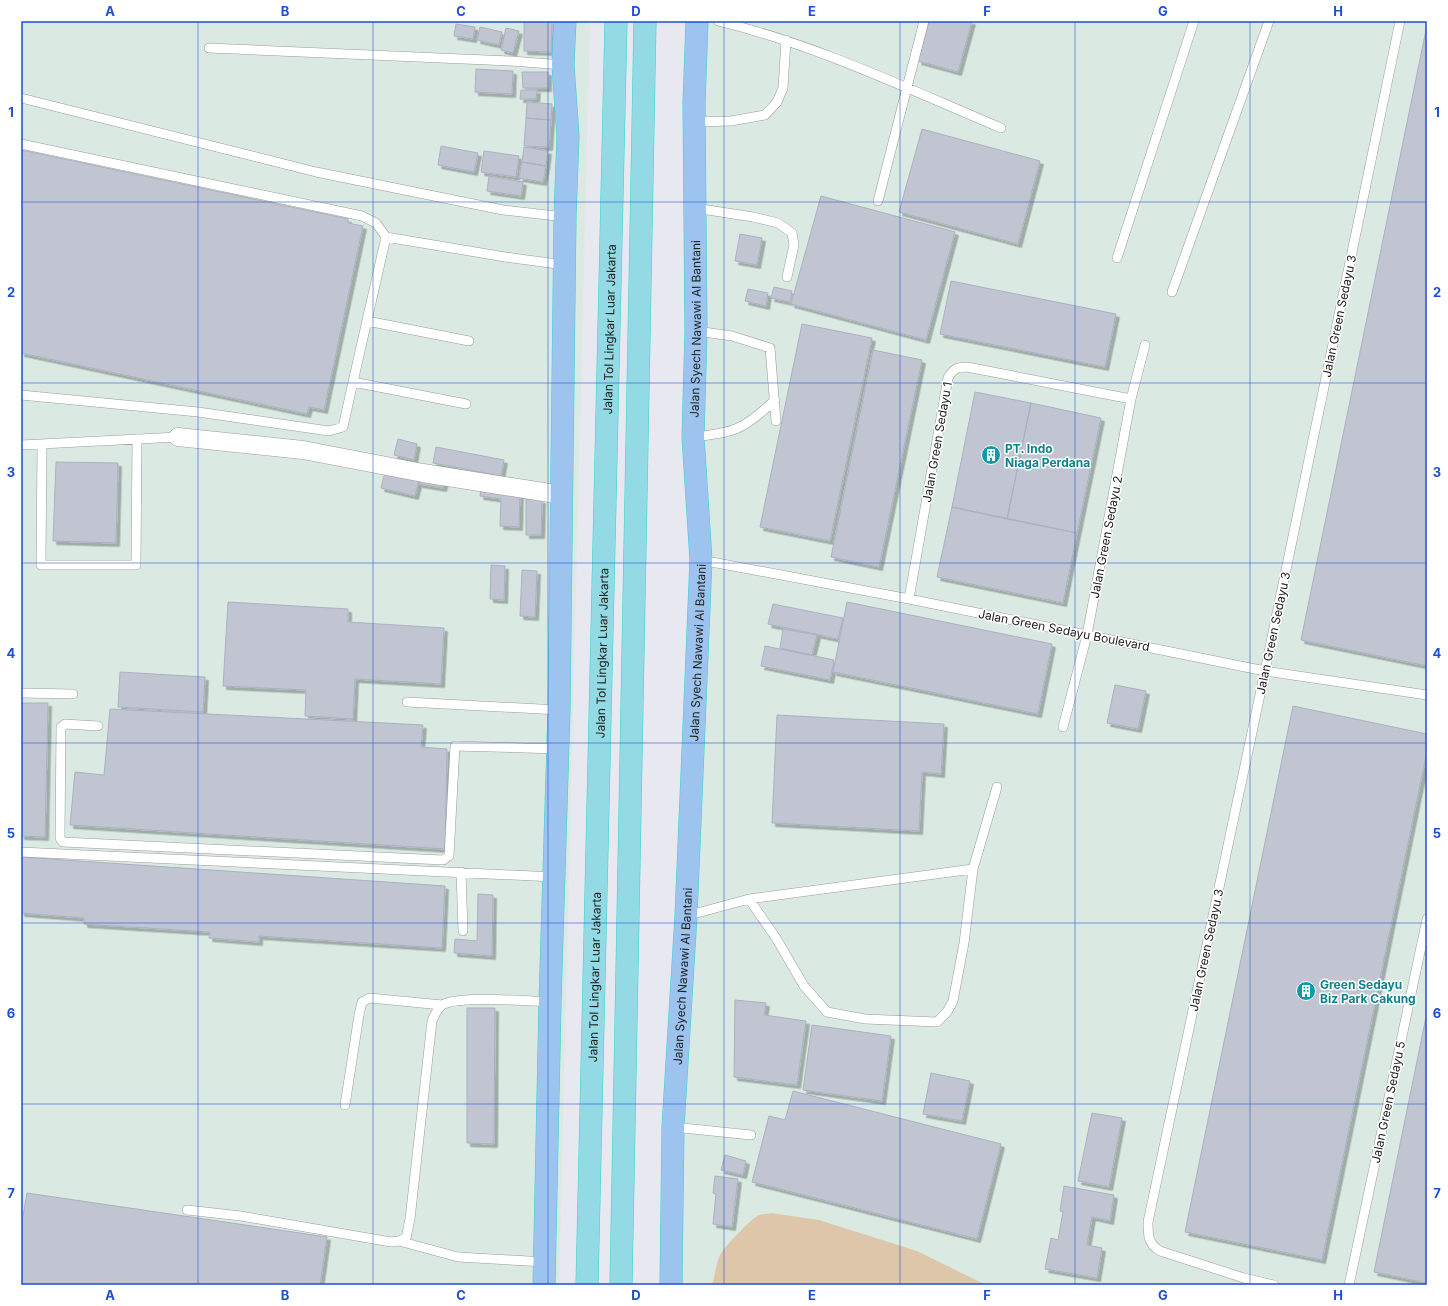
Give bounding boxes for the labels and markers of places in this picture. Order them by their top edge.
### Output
place label: PT. Indo Niaga Perdana [1005,441,1090,470]
building icon: PT. Indo Niaga Perdana [980,444,1002,466]
place label: Green Sedayu Biz Park Cakung [1320,977,1416,1006]
building icon: Green Sedayu Biz Park Cakung [1295,980,1317,1002]

